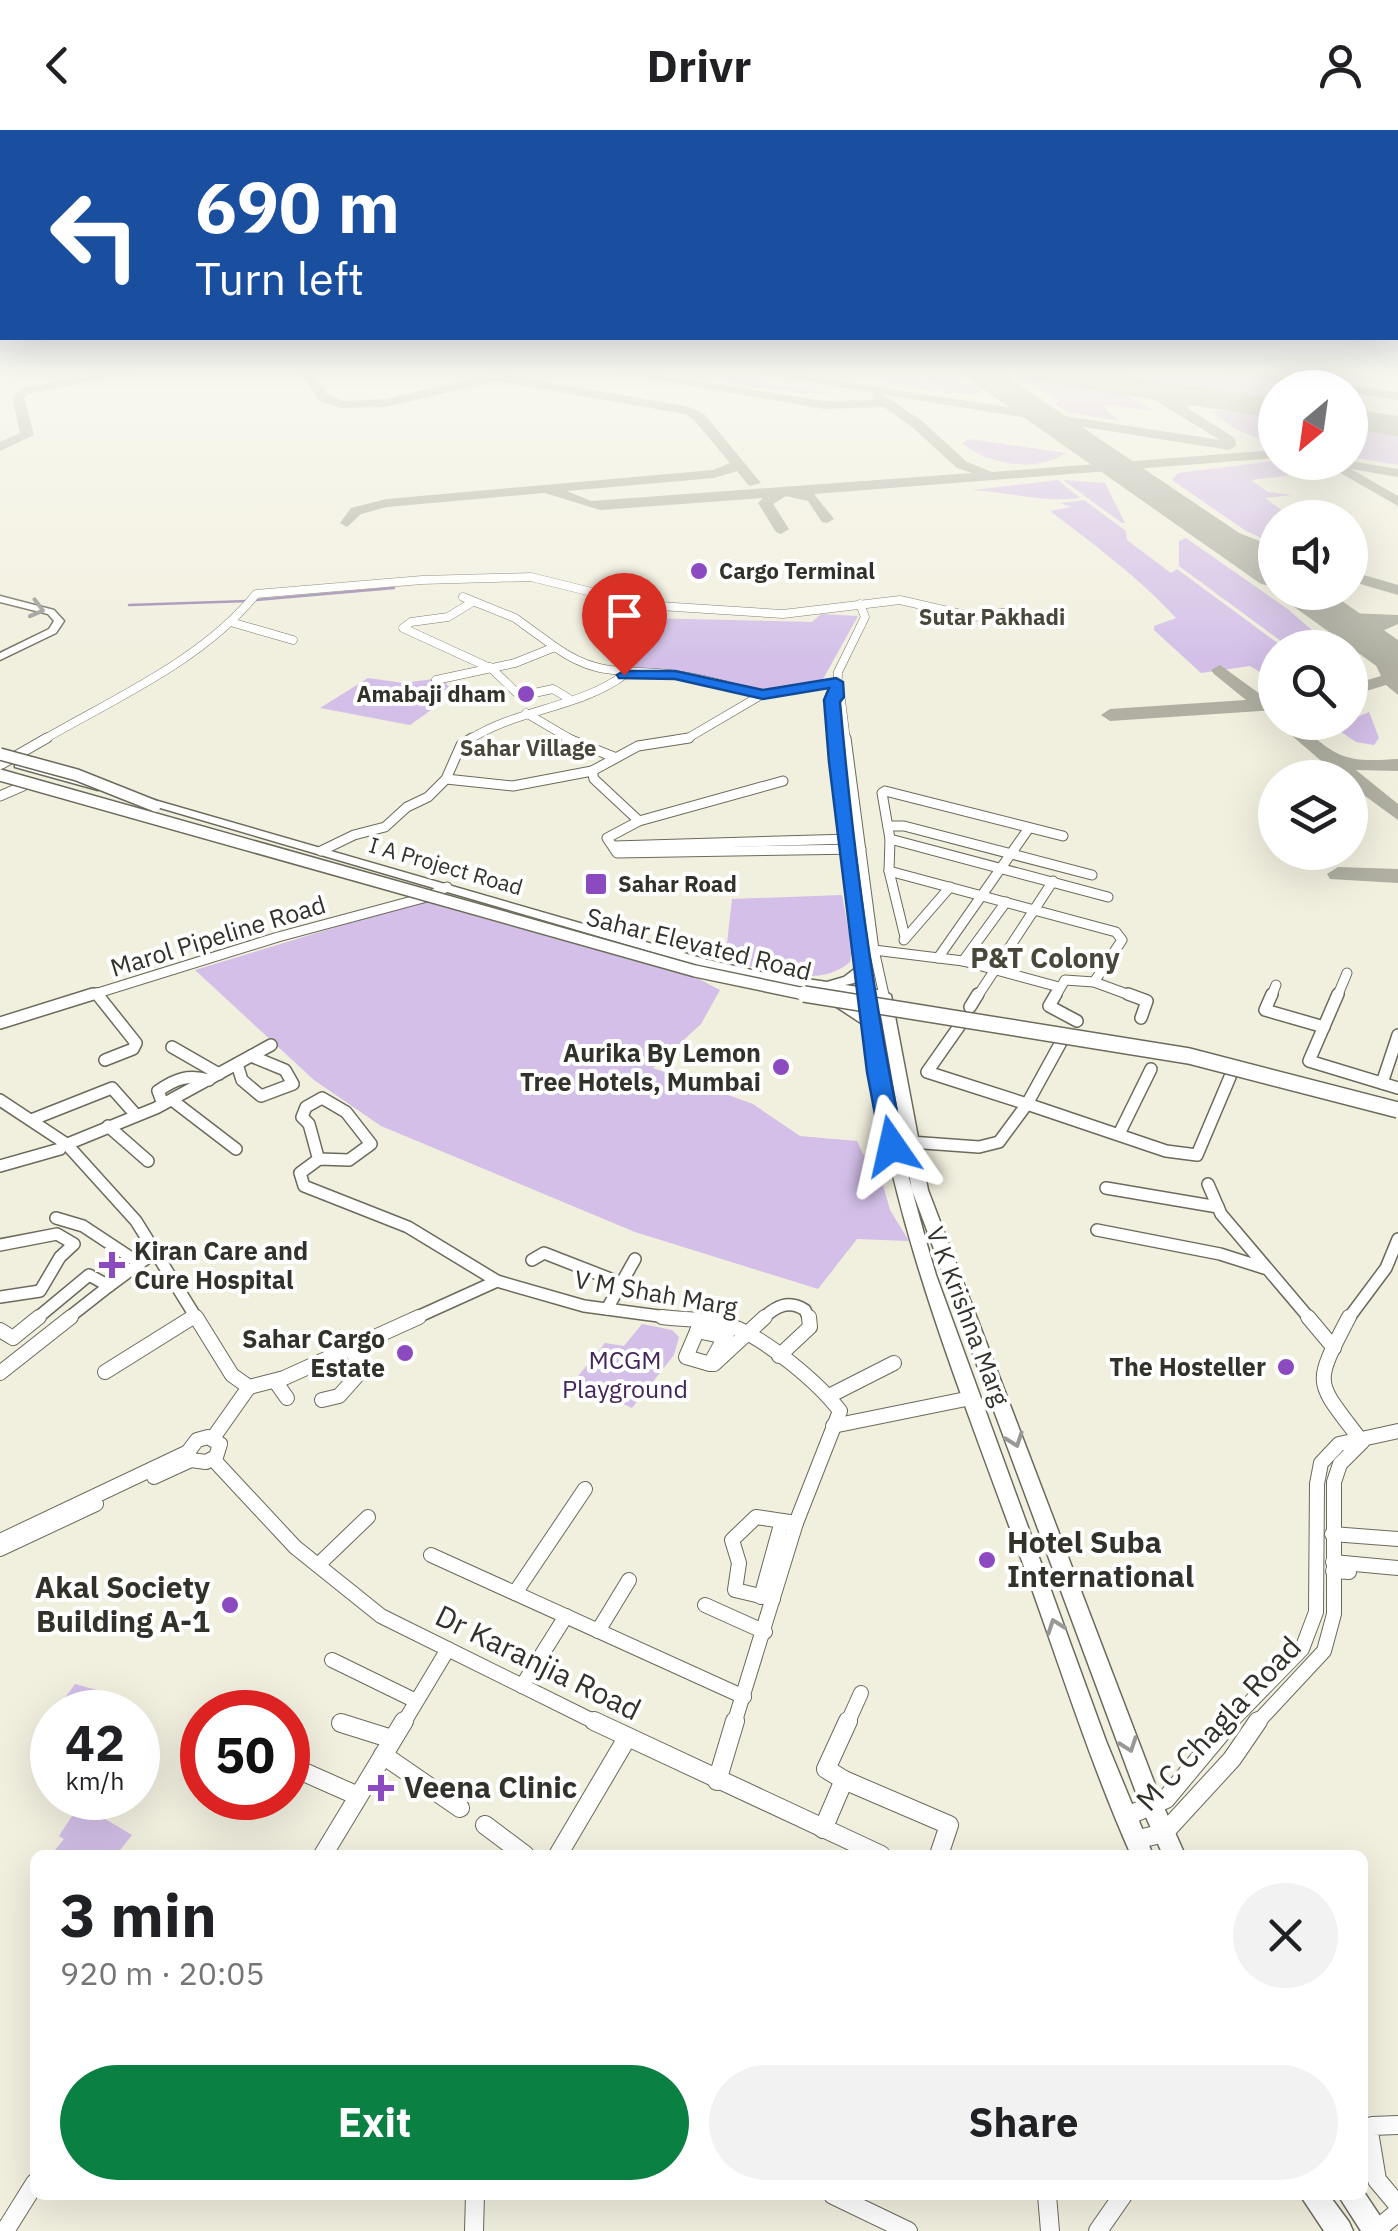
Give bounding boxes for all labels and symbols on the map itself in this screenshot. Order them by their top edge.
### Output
north arrow [1258,370,1368,480]
place label: Cargo Terminal [719,556,875,585]
marker: Cargo Terminal [688,560,710,582]
pin [582,573,667,676]
one-way arrow [28,598,45,619]
district label: Sutar Pakhadi [919,602,1065,631]
place label: Amabaji dham [356,679,506,708]
marker: Amabaji dham [515,683,537,705]
district label: Sahar Village [460,733,596,762]
street label: I A Project Road [366,830,526,901]
place label: Sahar Road [618,869,737,898]
marker: Sahar Road [583,871,609,897]
street label: Marol Pipeline Road [106,887,329,984]
street label: Sahar Elevated Road [583,900,815,987]
district label: P&T Colony [970,939,1120,976]
place label: Aurika By Lemon Tree Hotels, Mumbai [520,1036,761,1098]
marker: Aurika By Lemon Tree Hotels, Mumbai [770,1056,792,1078]
position arrow [840,1094,944,1198]
street label: V K Krishna Marg [919,1222,1018,1410]
place label: Kiran Care and Cure Hospital [134,1234,308,1296]
marker: Kiran Care and Cure Hospital [99,1252,125,1278]
street label: V M Shah Marg [572,1262,740,1323]
place label: Sahar Cargo Estate [242,1322,385,1384]
marker: Sahar Cargo Estate [394,1342,416,1364]
park label: MCGM Playground [562,1343,688,1405]
place label: The Hosteller [1109,1350,1266,1383]
marker: The Hosteller [1275,1356,1297,1378]
one-way arrow [1004,1430,1024,1448]
place label: Hotel Suba International [1007,1522,1194,1595]
marker: Hotel Suba International [976,1549,998,1571]
place label: Akal Society Building A-1 [35,1567,210,1640]
marker: Akal Society Building A-1 [219,1594,241,1616]
street label: Dr Karanjia Road [430,1595,648,1728]
one-way arrow [1046,1619,1067,1636]
street label: M C Chagla Road [1127,1627,1309,1819]
speed limit sign: 50 [180,1690,310,1820]
one-way arrow [1117,1735,1138,1752]
place label: Veena Clinic [404,1767,577,1806]
marker: Veena Clinic [368,1775,394,1801]

